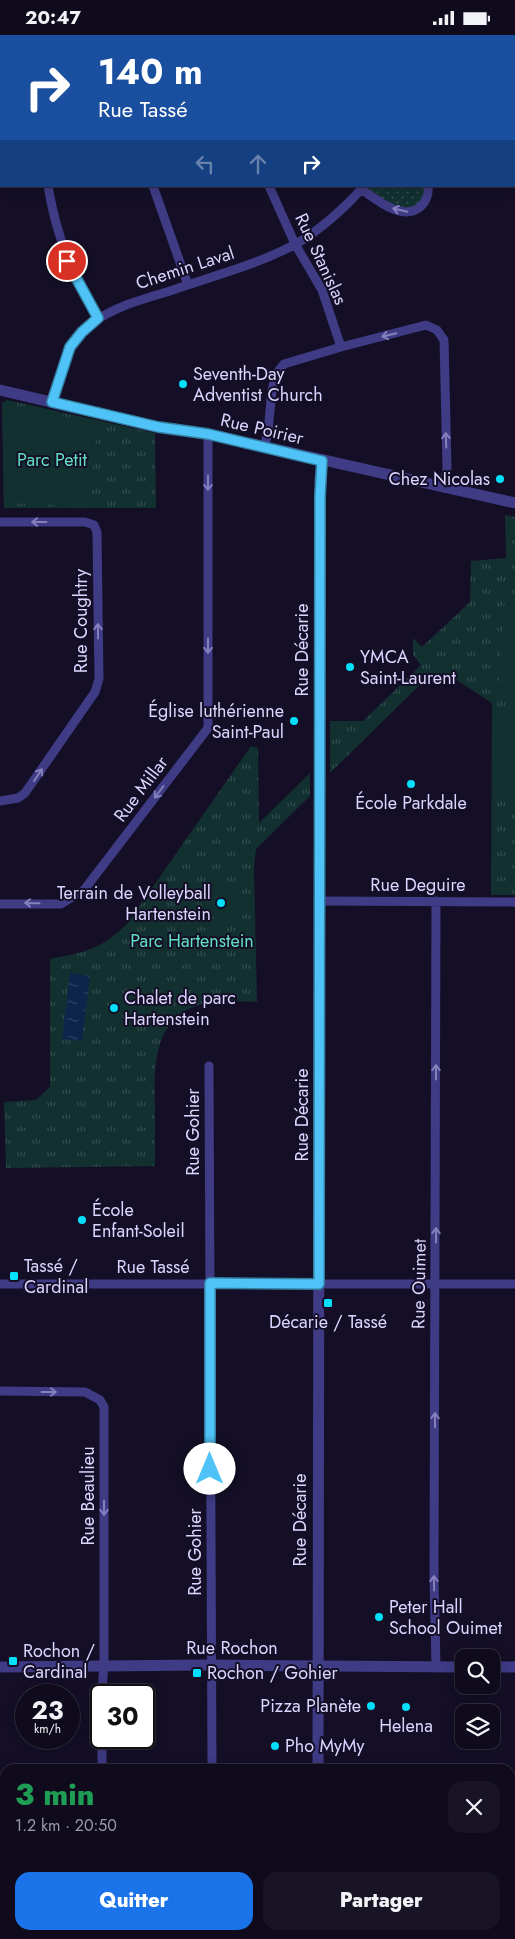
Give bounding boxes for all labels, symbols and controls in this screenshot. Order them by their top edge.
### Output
text: 20:47 [25,4,81,31]
text: 140 m [98,47,203,97]
icon: right [15,55,80,120]
text: Rue Tassé [98,93,187,125]
icon: left [191,150,219,178]
icon: ahead [244,150,272,178]
icon: right [297,150,325,178]
one-way arrow [393,205,409,214]
street label: Rue Stanislas [288,209,354,309]
pin [46,240,88,282]
street label: Chemin Laval [132,240,238,296]
icon: arrive [53,247,81,275]
one-way arrow [381,331,397,340]
place label: Seventh-Day Adventist Church [193,361,323,408]
marker: Seventh-Day Adventist Church [177,378,189,390]
street label: Rue Poirier [218,407,307,451]
one-way arrow [441,432,451,448]
park label: Parc Petit [17,447,88,473]
place label: Chez Nicolas [388,466,490,492]
marker: Chez Nicolas [494,473,506,485]
one-way arrow [203,474,213,491]
one-way arrow [31,517,47,527]
street label: Rue Coughtry [68,569,94,673]
street label: Rue Décarie [289,603,315,697]
one-way arrow [93,623,103,640]
one-way arrow [203,637,213,653]
place label: YMCA Saint-Laurent [360,644,457,691]
marker: YMCA Saint-Laurent [344,661,356,673]
place label: Église luthérienne Saint-Paul [148,698,284,745]
marker: Église luthérienne Saint-Paul [288,715,300,727]
street label: Rue Millar [108,750,175,827]
one-way arrow [33,768,43,782]
marker: École Parkdale [405,778,417,790]
one-way arrow [154,785,165,798]
place label: École Parkdale [355,790,467,816]
street label: Rue Deguire [370,872,466,898]
place label: Terrain de Volleyball Hartenstein [57,880,211,927]
marker: Terrain de Volleyball Hartenstein [215,897,227,909]
one-way arrow [24,899,40,908]
park label: Parc Hartenstein [130,928,254,954]
place label: Chalet de parc Hartenstein [124,985,236,1032]
marker: Chalet de parc Hartenstein [108,1002,120,1014]
one-way arrow [431,1065,441,1081]
street label: Rue Décarie [289,1068,315,1162]
street label: Rue Gohier [180,1087,206,1176]
place label: École Enfant-Soleil [92,1197,185,1244]
marker: École Enfant-Soleil [76,1214,88,1226]
one-way arrow [431,1227,441,1244]
street label: Rue Ouimet [405,1238,433,1329]
place label: Tassé / Cardinal [24,1253,88,1300]
street label: Rue Tassé [116,1254,190,1280]
marker: Tassé / Cardinal [8,1270,20,1282]
marker: Décarie / Tassé [322,1297,334,1309]
place label: Décarie / Tassé [269,1309,387,1335]
one-way arrow [40,1387,56,1397]
one-way arrow [430,1413,440,1429]
position arrow [183,1442,235,1494]
street label: Rue Beaulieu [75,1446,101,1546]
street label: Rue Décarie [287,1473,313,1567]
one-way arrow [99,1500,109,1516]
street label: Rue Gohier [182,1507,208,1596]
one-way arrow [430,1575,439,1591]
place label: Peter Hall School Ouimet [389,1594,503,1641]
marker: Peter Hall School Ouimet [373,1611,385,1623]
street label: Rue Rochon [186,1635,278,1661]
place label: Rochon / Cardinal [23,1638,95,1685]
map controls [455,1649,500,1749]
button: search [455,1649,500,1694]
marker: Rochon / Cardinal [7,1655,19,1667]
place label: Rochon / Gohier [207,1660,338,1686]
marker: Rochon / Gohier [191,1667,203,1679]
speed limit sign: 30 [90,1684,155,1749]
text: 23 [32,1692,63,1728]
place label: Pizza Planète [260,1693,361,1719]
marker: Pizza Planète [365,1700,377,1712]
marker: Helena [400,1701,412,1713]
button: layers [455,1704,500,1749]
place label: Helena [379,1713,433,1739]
text: km/h [34,1720,61,1738]
place label: Pho MyMy [285,1733,365,1759]
marker: Pho MyMy [269,1740,281,1752]
text: 3 min [15,1773,94,1816]
button: close [448,1781,500,1833]
text: 1.2 km · 20:50 [15,1814,117,1837]
button: Quitter [15,1872,253,1930]
button: Partager [263,1872,500,1930]

